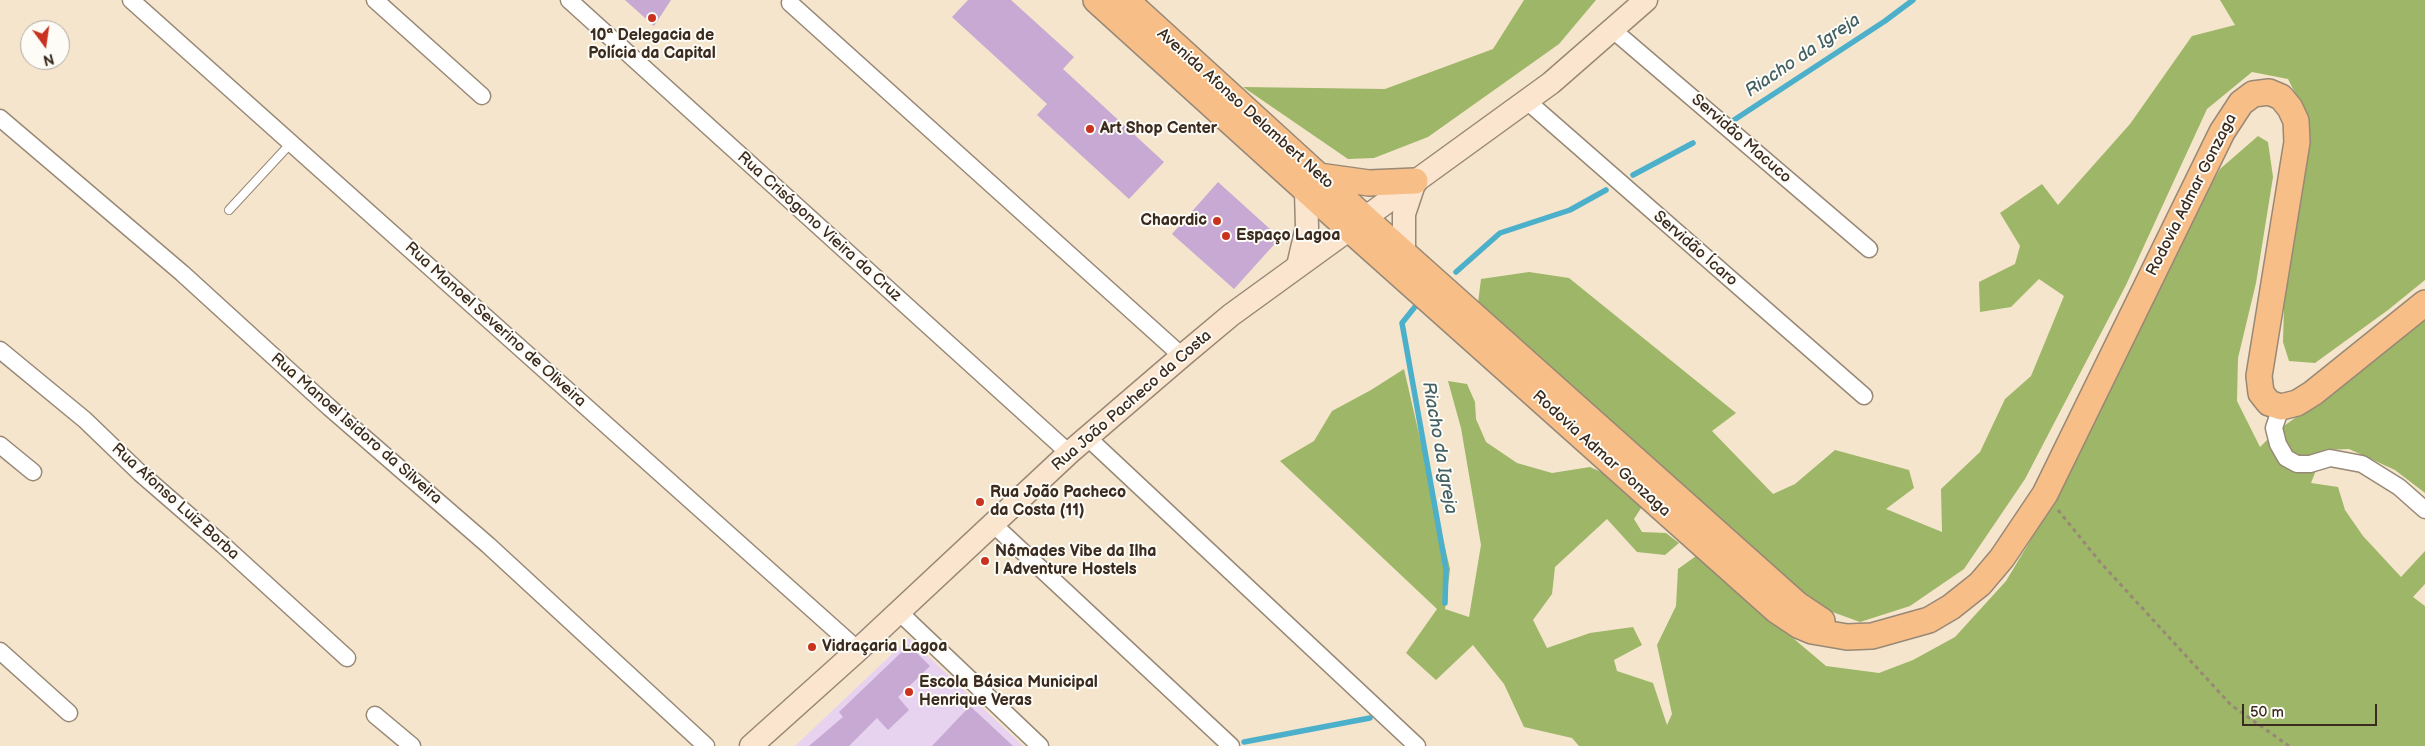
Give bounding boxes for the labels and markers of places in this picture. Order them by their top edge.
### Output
marker: 10ª Delegacia de Polícia da Capital [646,12,658,24]
place label: 10ª Delegacia de Polícia da Capital [588,26,716,64]
place label: Art Shop Center [1100,119,1217,139]
marker: Art Shop Center [1084,123,1096,135]
place label: Chaordic [1141,211,1207,231]
marker: Chaordic [1211,215,1223,227]
place label: Espaço Lagoa [1236,226,1340,246]
marker: Espaço Lagoa [1220,230,1232,242]
place label: Rua João Pacheco da Costa (11) [990,483,1126,521]
marker: Rua João Pacheco da Costa (11) [974,496,986,508]
place label: Nômades Vibe da Ilha | Adventure Hostels [995,542,1156,580]
marker: Nômades Vibe da Ilha | Adventure Hostels [979,555,991,567]
place label: Vidraçaria Lagoa [822,637,947,657]
marker: Vidraçaria Lagoa [806,641,818,653]
place label: Escola Básica Municipal Henrique Veras [919,673,1098,711]
marker: Escola Básica Municipal Henrique Veras [903,686,915,698]

